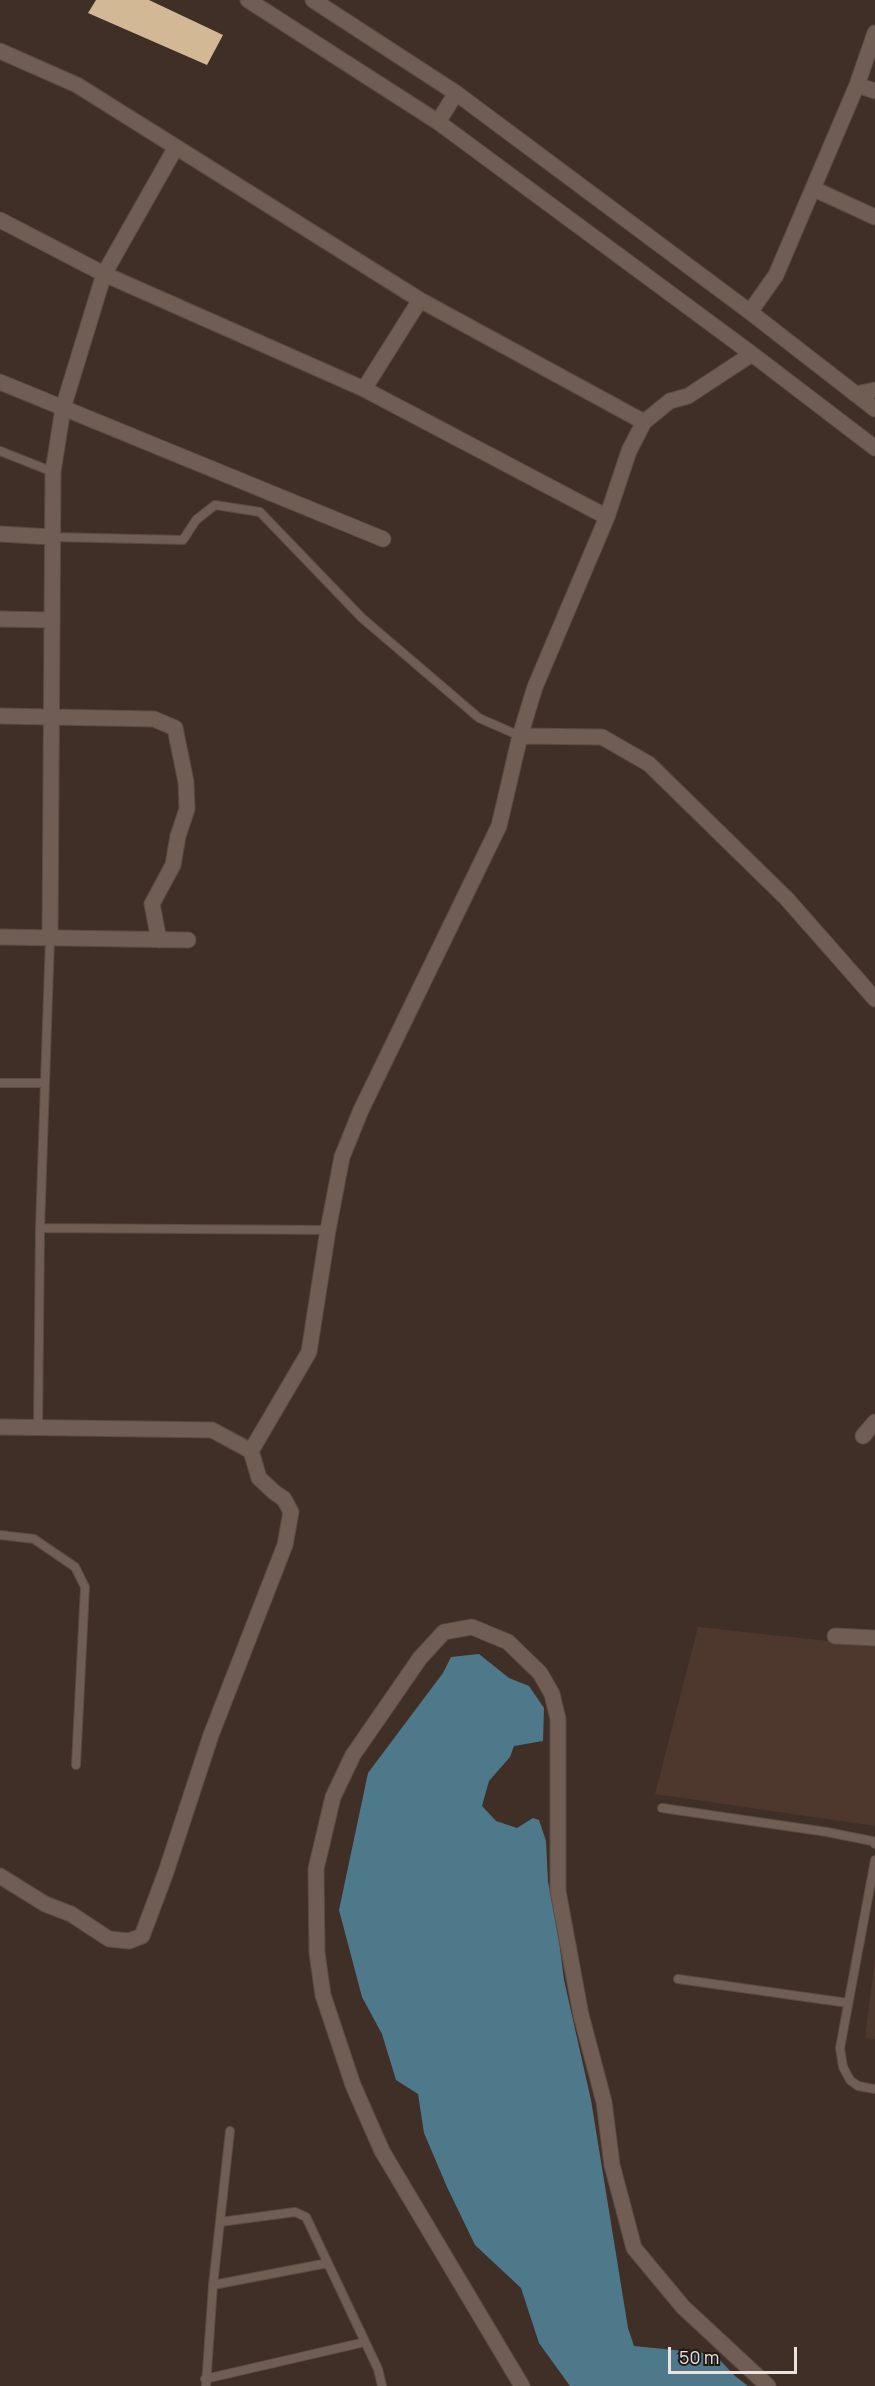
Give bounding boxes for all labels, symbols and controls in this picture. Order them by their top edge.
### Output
scale bar [671,2335,800,2373]
text: 50 m [679,2345,719,2369]

